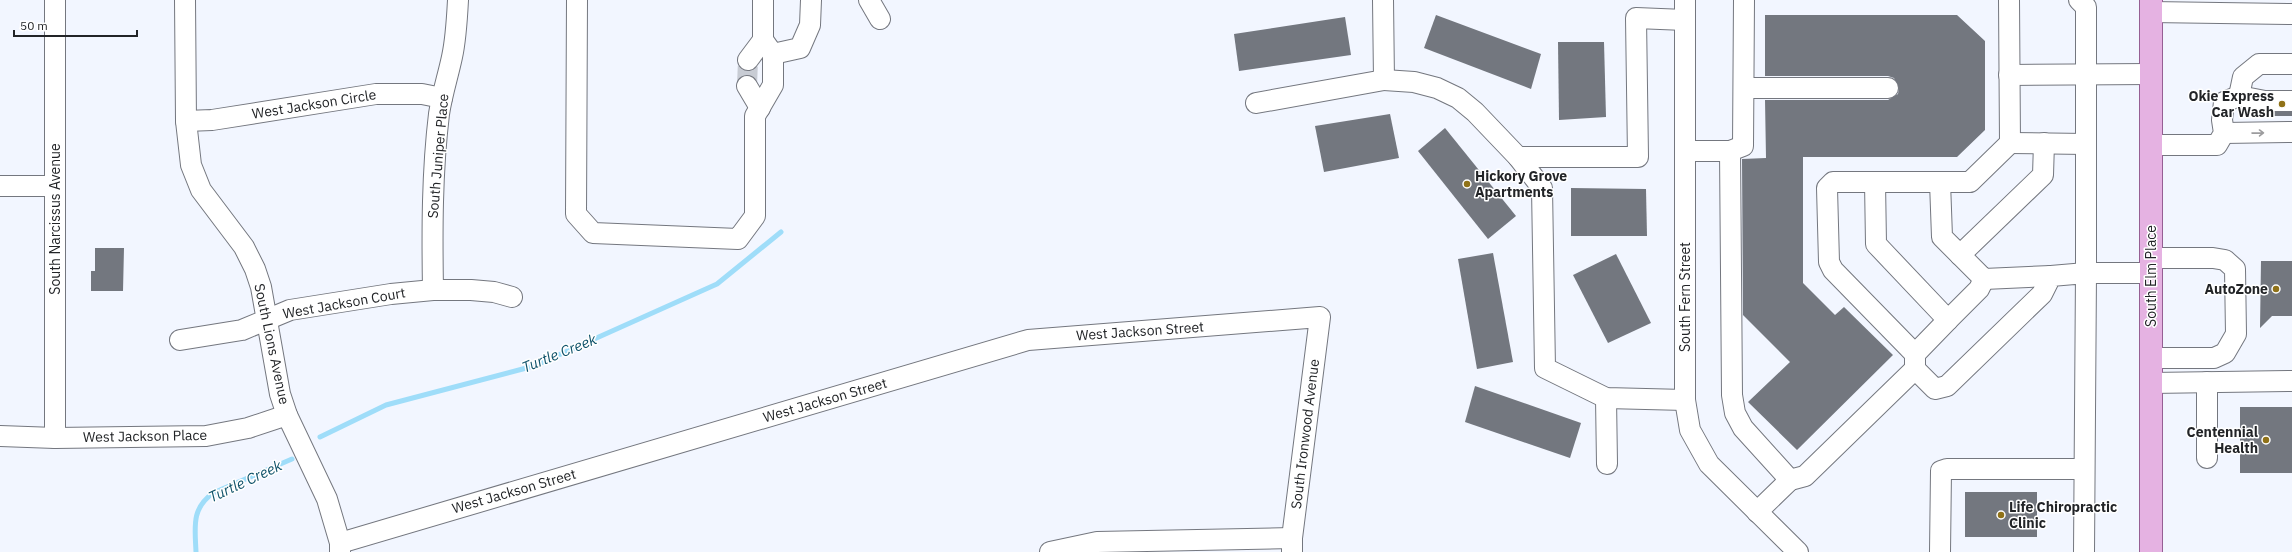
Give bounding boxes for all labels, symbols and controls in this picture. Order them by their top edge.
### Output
scale bar [14,12,137,38]
text: 50 m [20,18,48,33]
street label: West Jackson Circle [251,85,378,123]
place label: Okie Express Car Wash [2188,87,2274,121]
street label: South Juniper Place [424,92,452,219]
marker: Okie Express Car Wash [2277,99,2287,109]
one-way arrow [2251,129,2264,137]
street label: South Narcissus Avenue [46,143,64,295]
place label: Hickory Grove Apartments [1475,167,1567,201]
marker: Hickory Grove Apartments [1462,179,1472,189]
street label: South Elm Place [2142,225,2160,327]
street label: South Fern Street [1676,242,1694,352]
place label: AutoZone [2204,280,2268,298]
street label: South Lions Avenue [250,282,294,406]
street label: West Jackson Court [281,283,407,323]
marker: AutoZone [2271,284,2281,294]
street label: West Jackson Street [1075,318,1205,344]
water label: Turtle Creek [519,329,599,377]
street label: South Ironwood Avenue [1287,358,1323,510]
street label: West Jackson Street [761,374,889,426]
place label: Centennial Health [2187,423,2258,457]
street label: West Jackson Place [83,426,208,446]
marker: Centennial Health [2261,435,2271,445]
water label: Turtle Creek [205,456,285,506]
street label: West Jackson Street [450,465,578,517]
place label: Life Chiropractic Clinic [2009,498,2117,532]
marker: Life Chiropractic Clinic [1996,510,2006,520]

